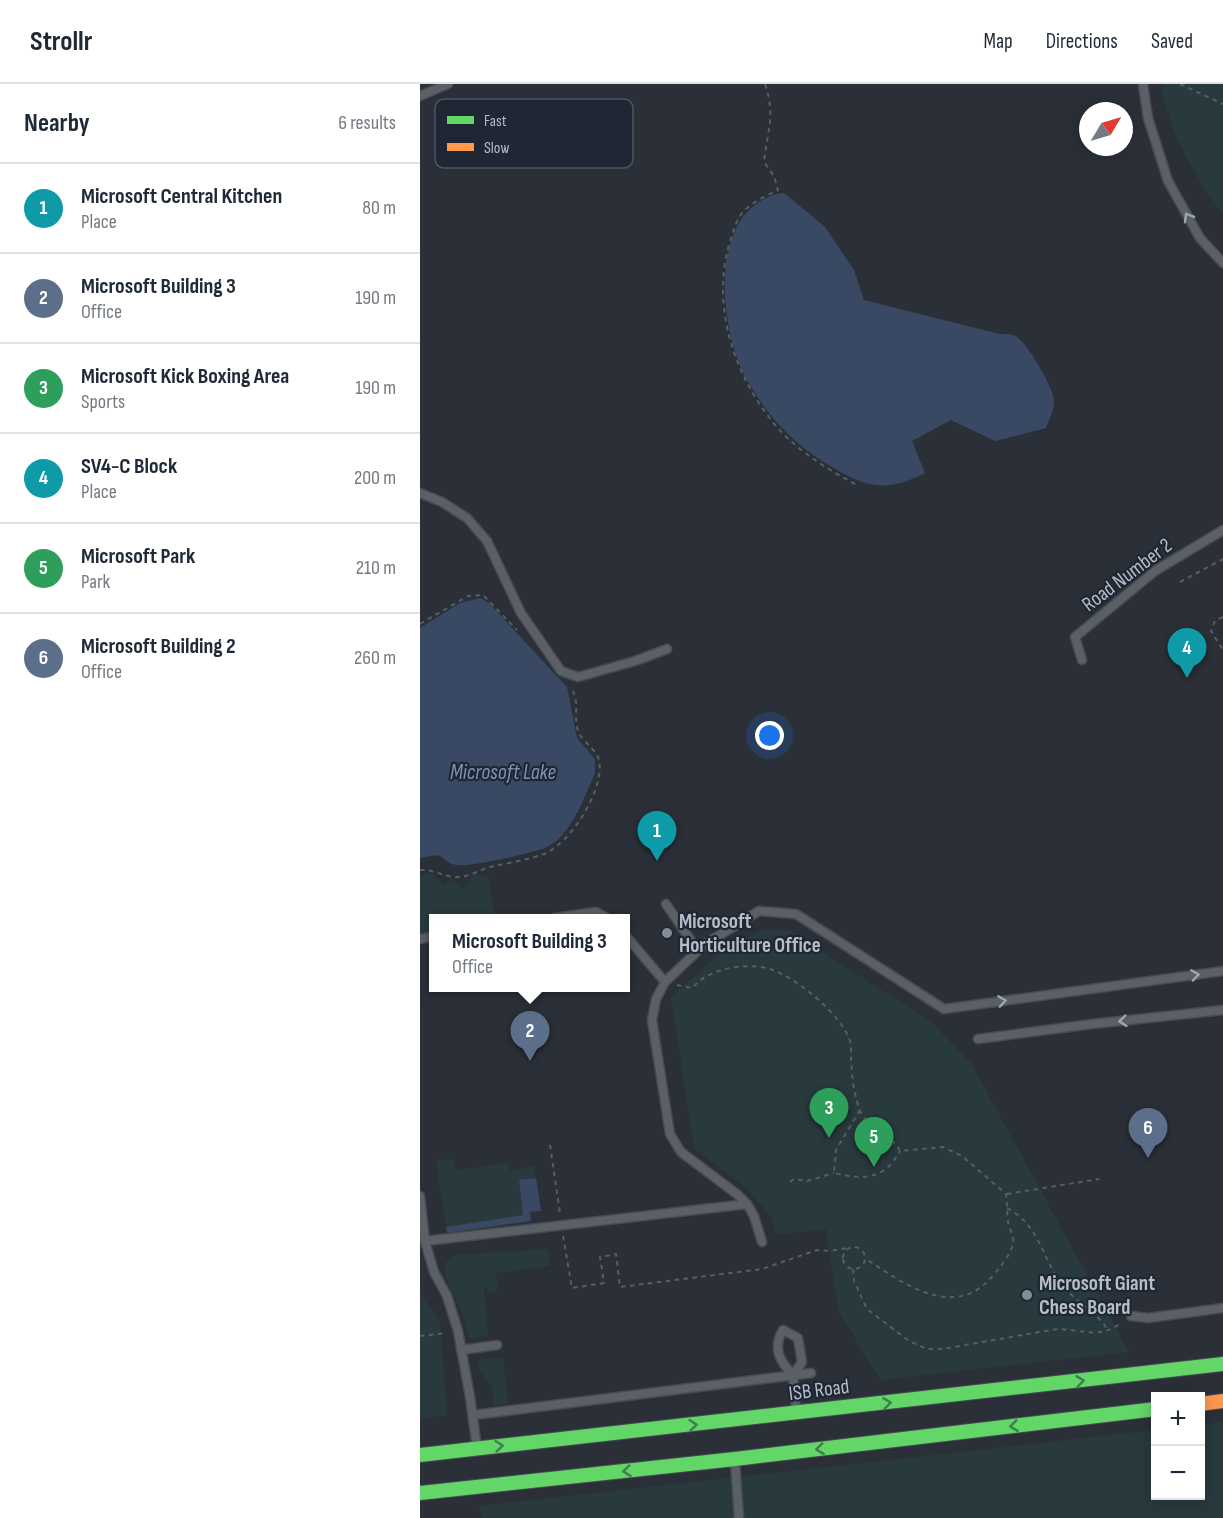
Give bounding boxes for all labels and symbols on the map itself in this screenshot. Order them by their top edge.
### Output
legend [435,99,633,168]
north arrow [1079,102,1133,156]
text: Fast [484,112,507,131]
text: Slow [484,139,509,158]
one-way arrow [1184,213,1196,223]
street label: Road Number 2 [1077,533,1177,617]
pin: 4 [1168,628,1206,678]
your location [755,721,784,750]
water label: Microsoft Lake [450,759,556,786]
pin: 1 [638,812,676,861]
place label: Microsoft Horticulture Office [679,909,821,958]
marker: Microsoft Horticulture Office [660,926,674,940]
one-way arrow [1190,969,1199,981]
one-way arrow [997,996,1006,1008]
pin: 2 [510,1012,550,1061]
one-way arrow [1119,1014,1128,1026]
pin: 3 [810,1088,848,1138]
pin: 6 [1128,1108,1168,1158]
pin: 5 [854,1118,894,1167]
place label: Microsoft Giant Chess Board [1039,1271,1155,1320]
marker: Microsoft Giant Chess Board [1020,1288,1034,1302]
street label: ISB Road [787,1374,851,1406]
one-way arrow [1076,1375,1085,1387]
one-way arrow [882,1397,891,1410]
one-way arrow [688,1419,697,1432]
one-way arrow [1009,1419,1019,1432]
one-way arrow [494,1441,504,1453]
one-way arrow [816,1442,825,1455]
one-way arrow [622,1464,631,1477]

